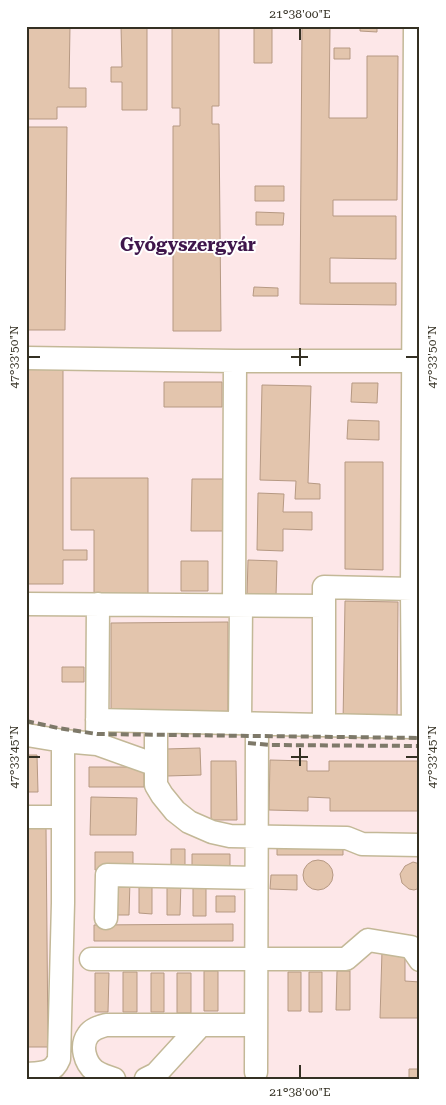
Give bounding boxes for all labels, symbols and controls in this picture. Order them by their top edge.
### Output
text: 21°38'00"E [269,7,331,21]
district label: Gyógyszergyár [120,234,256,255]
text: 47°33'50"N [7,325,21,389]
text: 47°33'50"N [425,325,439,389]
text: 47°33'45"N [7,725,21,789]
text: 47°33'45"N [425,725,439,789]
text: 21°38'00"E [269,1085,331,1099]

